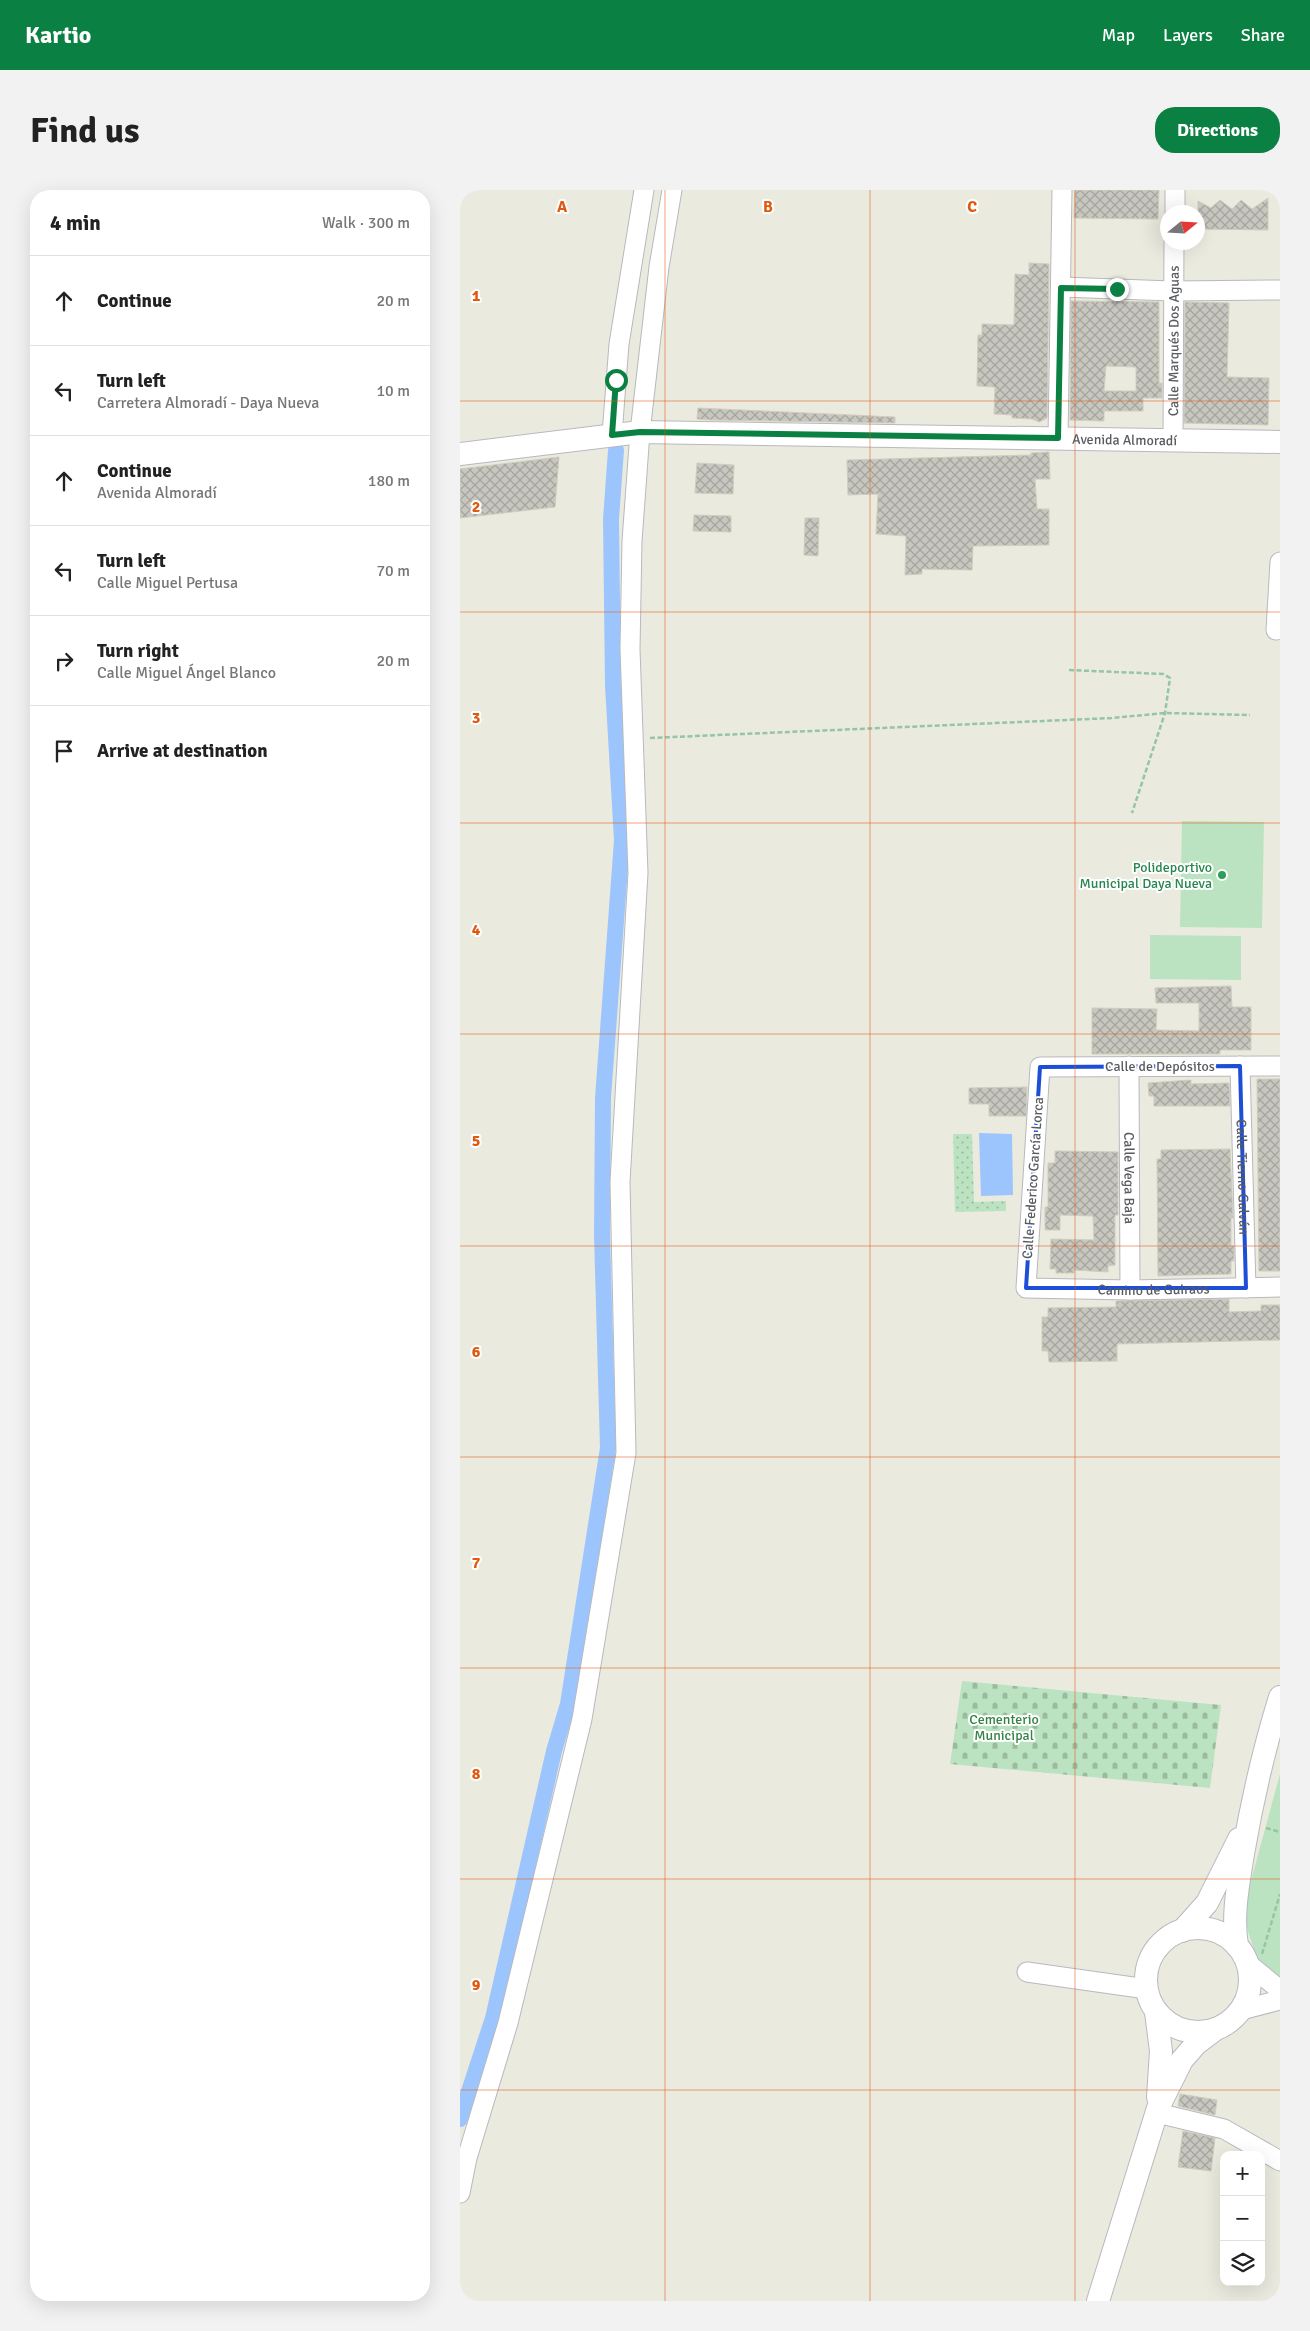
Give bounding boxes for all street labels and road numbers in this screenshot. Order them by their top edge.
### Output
street label: Calle Marqués Dos Aguas [1165,266,1182,416]
street label: Avenida Almoradí [1072,430,1177,449]
street label: Calle de Depósitos [1105,1058,1215,1075]
street label: Calle Federico García Lorca [1019,1096,1047,1260]
street label: Calle Tierno Galván [1233,1119,1253,1235]
street label: Calle Vega Baja [1121,1132,1138,1224]
street label: Camino de Guiraos [1097,1280,1210,1299]

